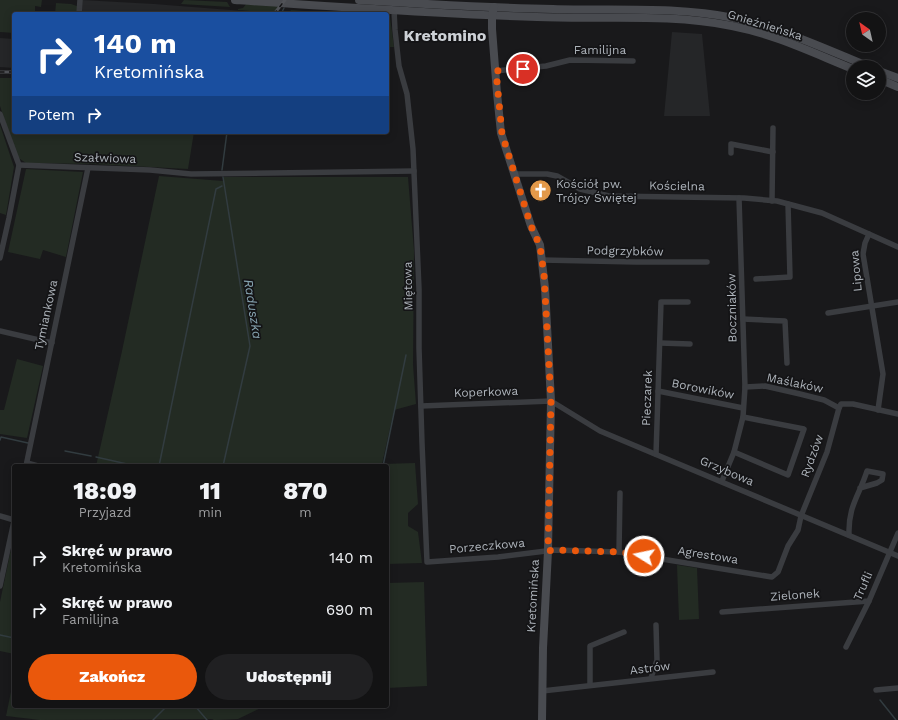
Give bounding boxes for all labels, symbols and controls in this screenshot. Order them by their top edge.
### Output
street label: Gnieźnieńska [726,7,804,43]
north arrow [846,12,886,52]
map controls [846,12,886,100]
district label: Kretomino [404,26,487,45]
text: 140 m [94,27,177,60]
icon: right [28,28,80,80]
street label: Familijna [574,43,626,57]
pin [506,52,540,86]
icon: arrive [512,58,534,80]
button: layers [846,60,886,100]
text: Kretomińska [94,61,204,82]
icon: right [83,104,105,126]
text: Potem [28,106,75,124]
street label: Szałwiowa [74,150,137,166]
place label: Kościół pw. Trójcy Świętej [556,177,637,205]
church icon: Kościół pw. Trójcy Świętej [527,178,553,204]
street label: Kościelna [649,179,705,193]
street label: Podgrzybków [586,243,664,259]
street label: Lipowa [847,249,865,292]
street label: Miętowa [401,261,415,311]
street label: Boczniaków [724,273,740,343]
street label: Tymiankowa [32,278,60,351]
water label: Raduszka [241,278,265,340]
street label: Pieczarek [639,370,655,426]
street label: Maślaków [765,370,825,396]
street label: Borowików [670,376,736,402]
street label: Koperkowa [454,384,519,400]
street label: Rydzów [798,433,826,479]
street label: Grzybowa [698,453,756,489]
text: 18:09 [73,477,137,505]
text: 11 [199,477,221,505]
text: 870 [283,477,328,505]
text: Przyjazd [79,505,131,520]
text: min [198,505,222,520]
text: m [299,505,312,520]
position arrow [623,535,665,577]
street label: Porzeczkowa [449,536,526,556]
text: Skręć w prawo [62,542,172,560]
street label: Agrestowa [677,543,739,567]
icon: right [28,547,50,569]
text: 140 m [329,549,373,567]
street label: Kretomińska [524,559,542,633]
text: Kretomińska [62,560,142,575]
street label: Trufli [850,569,876,603]
street label: Zielonek [770,586,820,604]
text: Skręć w prawo [62,594,172,612]
icon: right [28,599,50,621]
text: 690 m [326,601,373,619]
text: Familijna [62,612,119,627]
button: Zakończ [28,654,197,700]
button: Udostępnij [205,654,373,700]
street label: Astrów [629,659,671,677]

